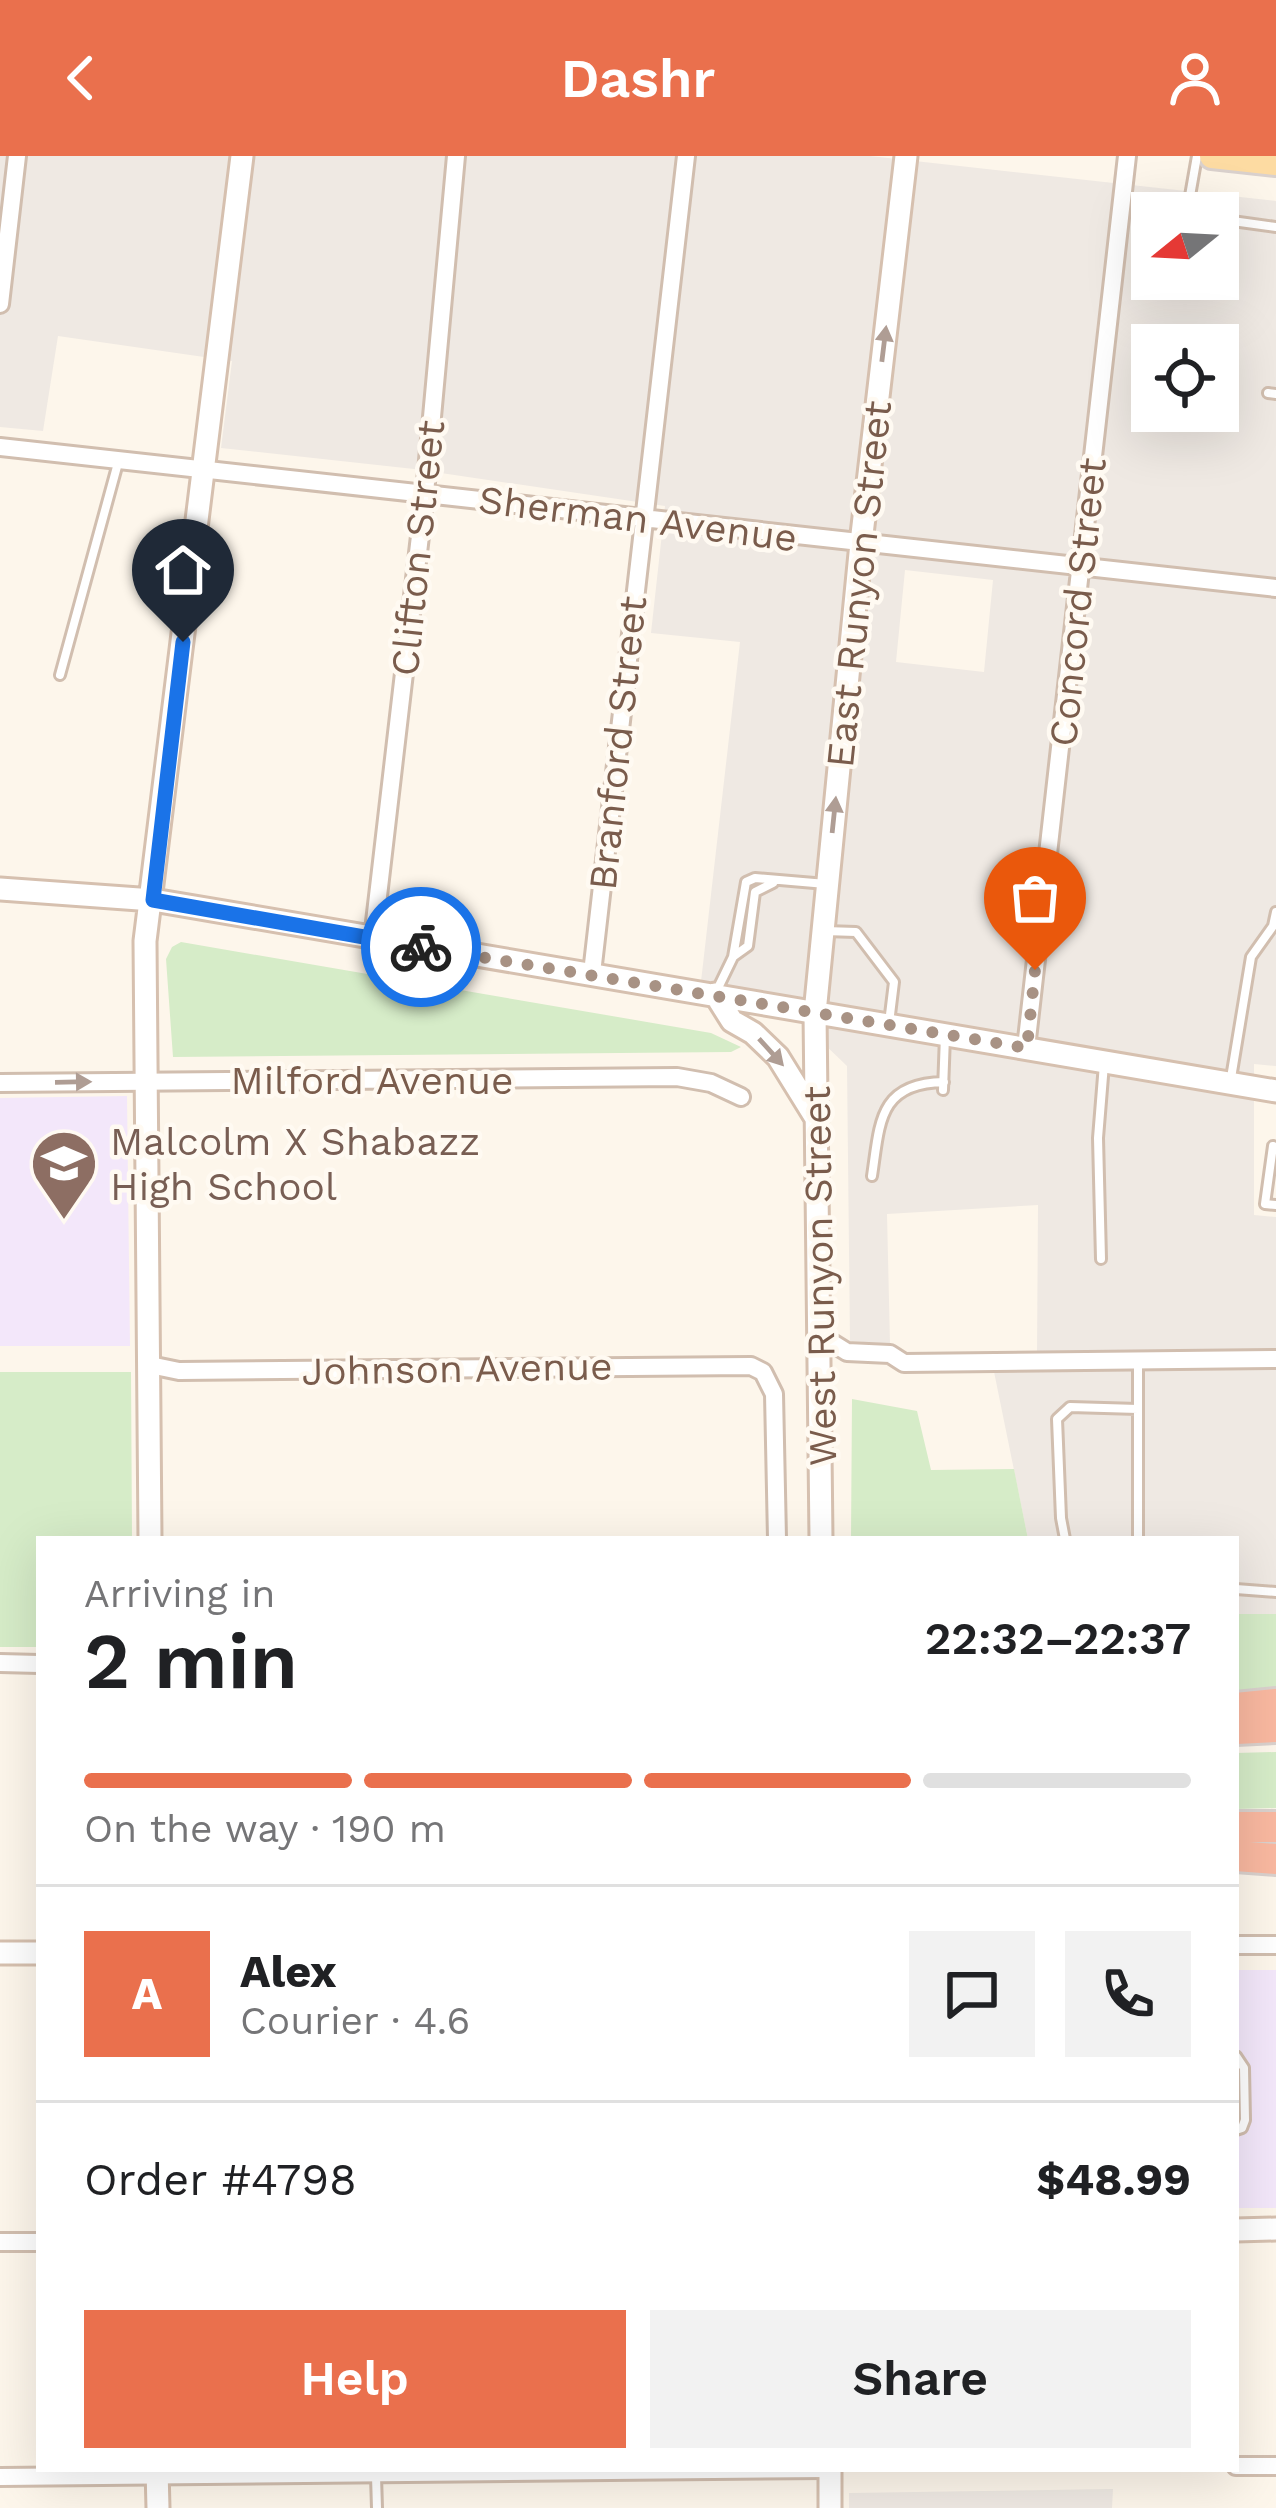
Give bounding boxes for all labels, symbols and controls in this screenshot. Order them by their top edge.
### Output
icon: back [48,45,114,111]
icon: person [1162,45,1228,111]
text: Dashr [561,47,715,110]
north arrow [1131,192,1239,300]
map controls [1131,192,1239,432]
one-way arrow [875,324,894,362]
button: locate [1131,324,1239,432]
street label: East Runyon Street [817,398,900,770]
street label: Clifton Street [382,418,453,678]
street label: Concord Street [1040,456,1115,749]
street label: Sherman Avenue [476,477,800,560]
pin [132,519,234,642]
icon: home [150,537,216,603]
street label: Branford Street [580,594,655,892]
one-way arrow [825,796,844,833]
pin [984,847,1086,970]
icon: bag [1002,865,1068,931]
courier [361,887,481,1007]
icon: bike [388,914,454,980]
one-way arrow [757,1038,784,1067]
street label: Milford Avenue [230,1058,514,1103]
one-way arrow [55,1072,93,1092]
street label: West Runyon Street [794,1085,845,1467]
place label: Malcolm X Shabazz High School [110,1119,480,1209]
school or university icon: Malcolm X Shabazz High School [29,1128,99,1222]
street label: Johnson Avenue [301,1343,613,1394]
text: Arriving in [84,1571,275,1616]
text: 22:32–22:37 [925,1612,1191,1665]
text: 2 min [84,1615,298,1707]
text: On the way · 190 m [84,1806,446,1851]
button: chat [909,1931,1035,2057]
button: phone [1065,1931,1191,2057]
text: Alex [240,1945,337,1998]
text: A [132,1967,162,2020]
text: Courier · 4.6 [240,1998,470,2043]
text: Order #4798 [84,2153,357,2206]
text: $48.99 [1036,2153,1191,2206]
button: Help [84,2310,626,2448]
button: Share [650,2310,1191,2448]

